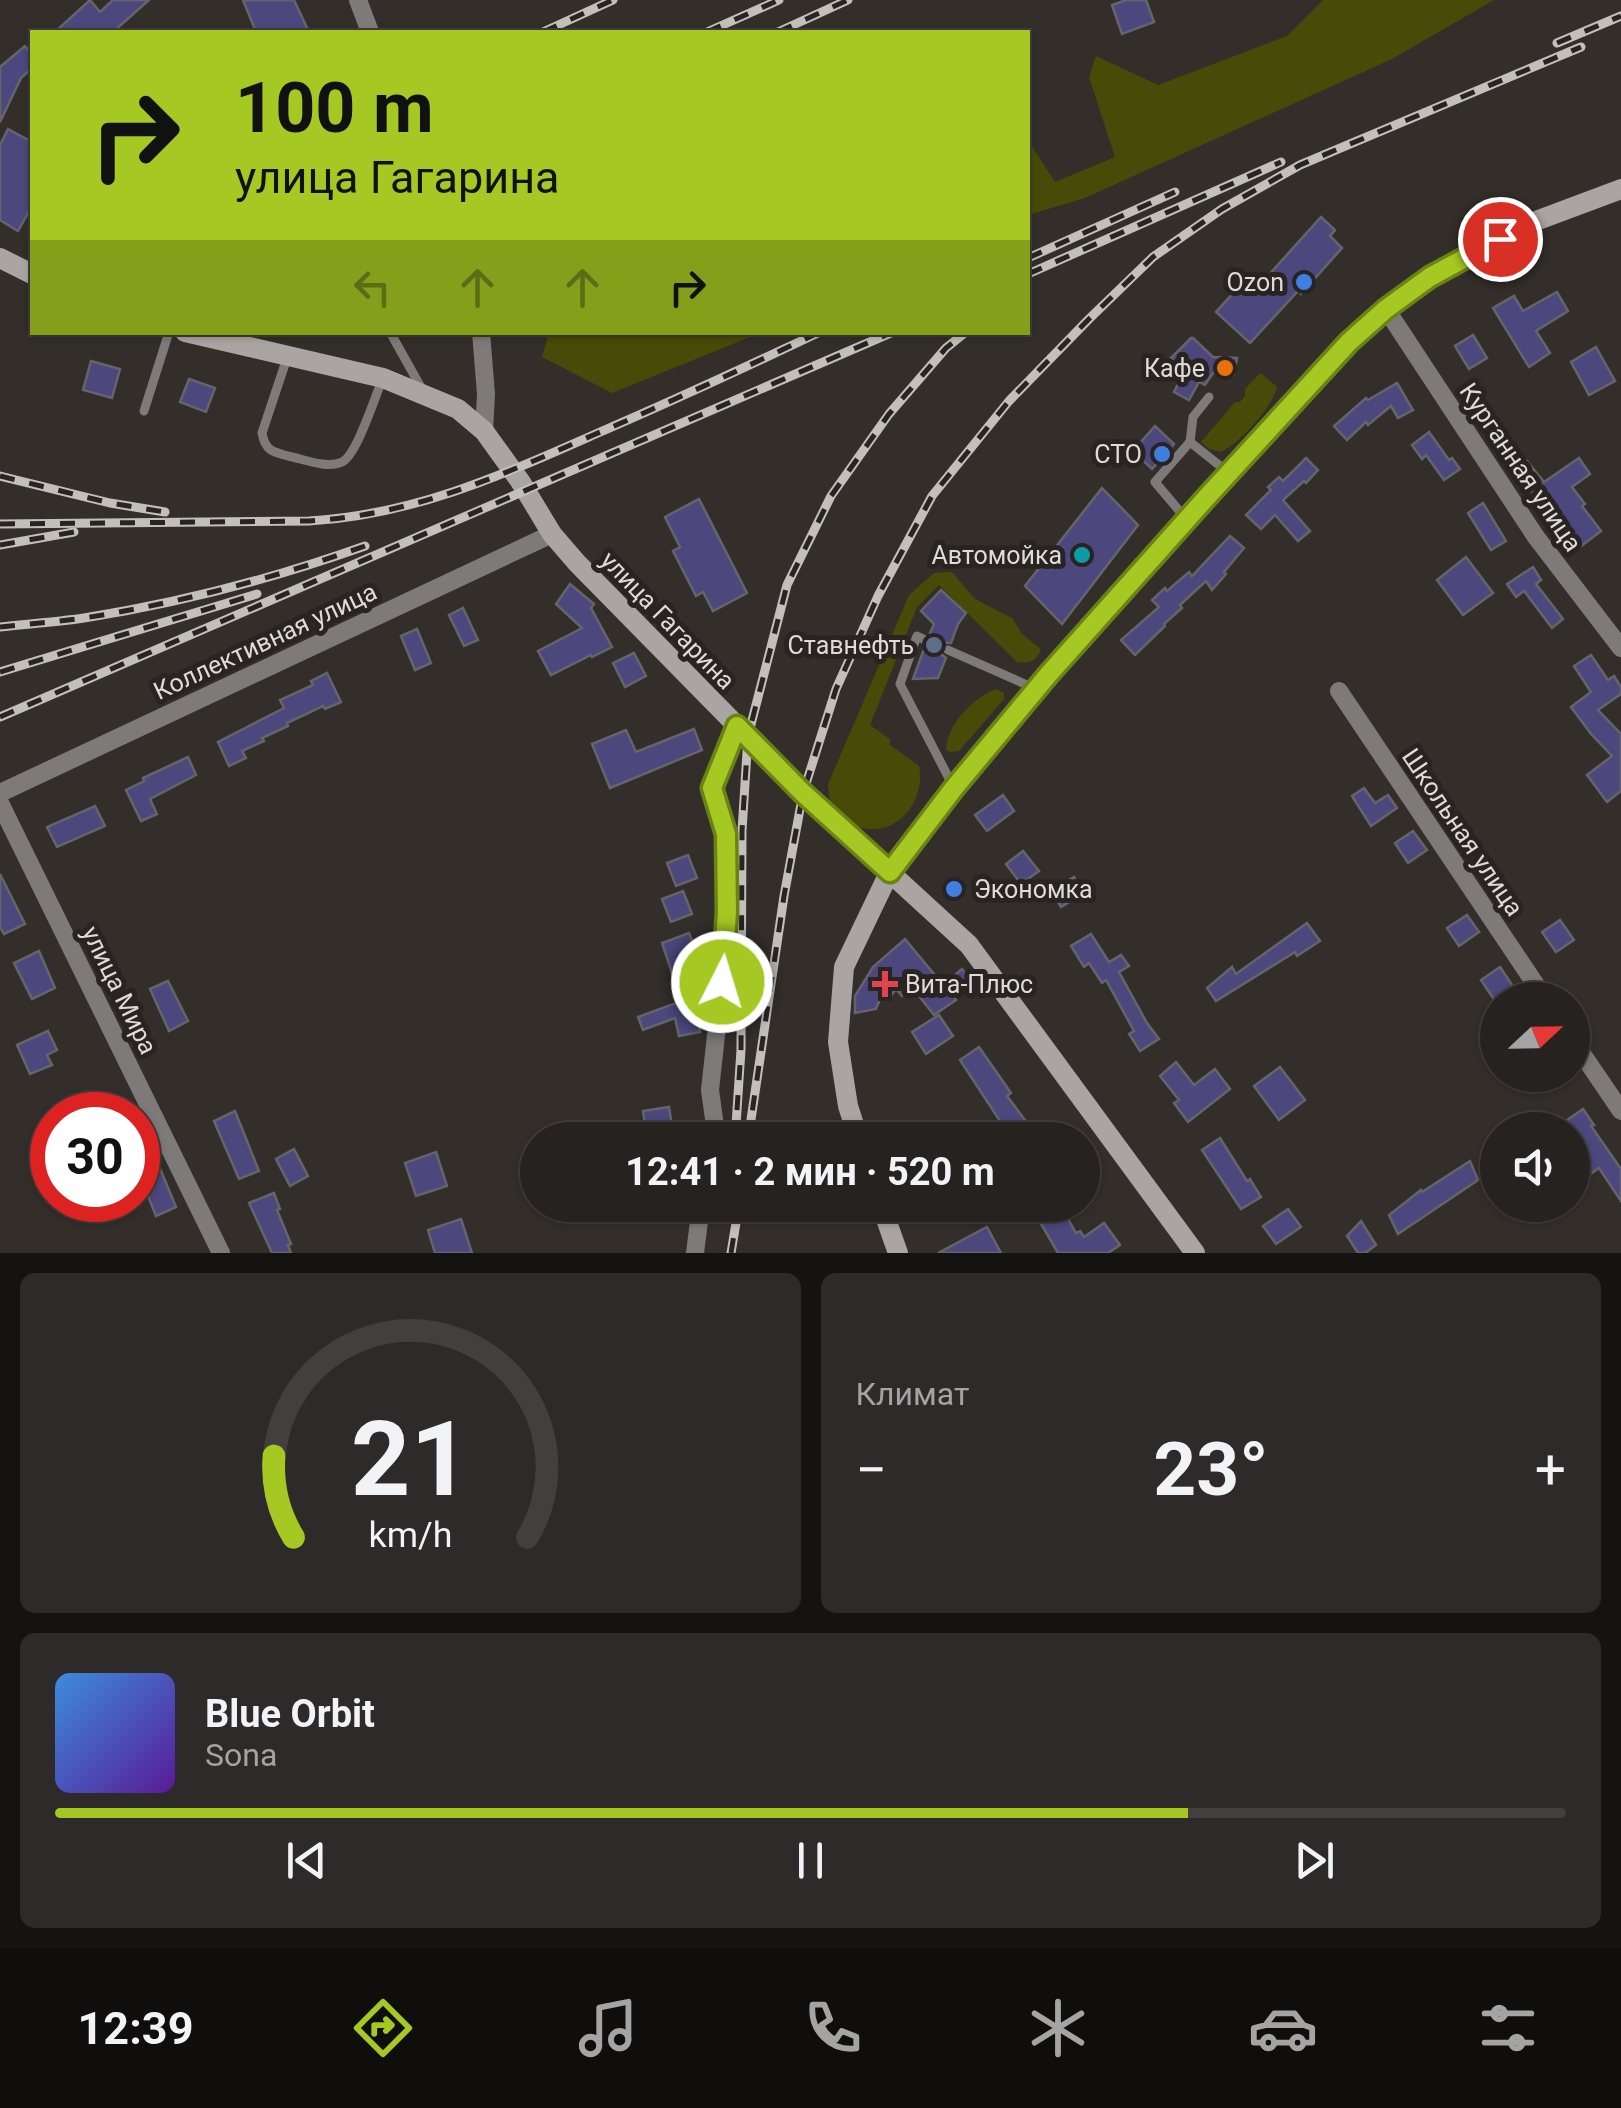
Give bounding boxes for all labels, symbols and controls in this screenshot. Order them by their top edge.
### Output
text: 100 m [235,67,434,149]
icon: right [70,70,200,200]
text: улица Гагарина [235,151,560,204]
pin [1458,197,1543,282]
icon: arrive [1473,212,1528,267]
icon: left [345,260,400,315]
icon: ahead [450,260,505,315]
icon: ahead [555,260,610,315]
icon: right [660,260,715,315]
place label: Ozon [1227,268,1284,297]
marker: Ozon [1293,271,1315,293]
place label: Кафе [1144,354,1205,383]
marker: Кафе [1214,357,1236,379]
street label: Курганная улица [1454,378,1588,557]
place label: СТО [1094,440,1142,469]
marker: СТО [1151,443,1173,465]
place label: Автомойка [931,541,1062,570]
marker: Автомойка [1071,544,1093,566]
street label: улица Гагарина [595,545,741,695]
street label: Коллективная улица [149,577,381,706]
place label: Ставнефть [788,631,914,660]
marker: Ставнефть [923,634,945,656]
street label: Школьная улица [1396,743,1529,921]
place label: Экономка [974,875,1093,904]
marker: Экономка [943,878,965,900]
street label: улица Мира [76,922,163,1059]
position arrow [670,930,774,1034]
place label: Вита-Плюс [905,970,1033,999]
marker: Вита-Плюс [874,973,896,995]
north arrow [1480,982,1590,1092]
map controls [1480,982,1590,1222]
speed limit sign: 30 [30,1092,160,1222]
button: sound [1480,1112,1590,1222]
text: 12:41 · 2 мин · 520 m [625,1150,995,1194]
text: Климат [856,1375,969,1413]
text: 21 [351,1399,470,1520]
text: 23° [1153,1425,1269,1513]
text: − [856,1438,887,1502]
text: + [1535,1438,1566,1502]
text: km/h [368,1514,452,1556]
text: Blue Orbit [205,1692,375,1736]
text: Sona [205,1736,277,1774]
icon: previous [279,1833,334,1888]
icon: pause [783,1833,838,1888]
icon: next [1287,1833,1342,1888]
icon: directions [348,1993,418,2063]
icon: music [573,1993,643,2063]
icon: phone [798,1993,868,2063]
icon: climate [1023,1993,1093,2063]
icon: car [1248,1993,1318,2063]
icon: filters [1473,1993,1543,2063]
text: 12:39 [78,2002,193,2055]

